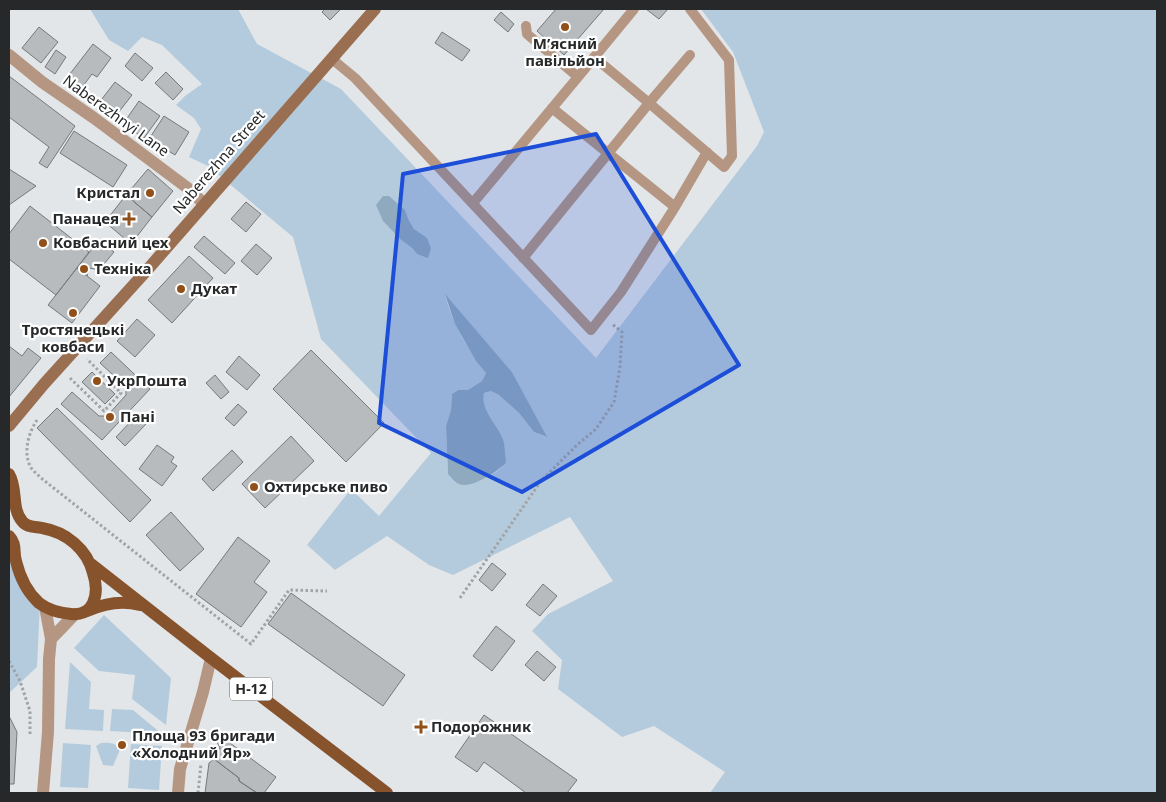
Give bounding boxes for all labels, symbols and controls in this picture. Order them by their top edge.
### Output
marker: М’ясний павільйон [559,21,571,33]
place label: М’ясний павільйон [525,33,605,70]
street label: Naberezhnyi Lane [59,70,174,161]
street label: Naberezhna Street [168,105,269,218]
place label: Кристал [76,182,140,202]
marker: Кристал [144,187,156,199]
place label: Панацея [52,208,119,228]
marker: Панацея [123,213,135,225]
place label: Ковбасний цех [53,232,169,252]
marker: Ковбасний цех [37,237,49,249]
place label: Техніка [94,258,152,278]
marker: Техніка [78,263,90,275]
place label: Дукат [191,278,237,298]
marker: Дукат [175,283,187,295]
marker: Тростянецькі ковбаси [67,307,79,319]
place label: Тростянецькі ковбаси [22,319,124,356]
place label: УкрПошта [107,370,187,390]
marker: УкрПошта [91,375,103,387]
place label: Пані [120,406,155,426]
marker: Пані [104,411,116,423]
place label: Охтирське пиво [264,476,388,496]
marker: Охтирське пиво [248,481,260,493]
road number: Н-12 [230,678,272,701]
place label: Подорожник [431,716,532,736]
marker: Подорожник [415,721,427,733]
place label: Площа 93 бригади «Холодний Яр» [132,725,275,762]
marker: Площа 93 бригади «Холодний Яр» [116,739,128,751]

